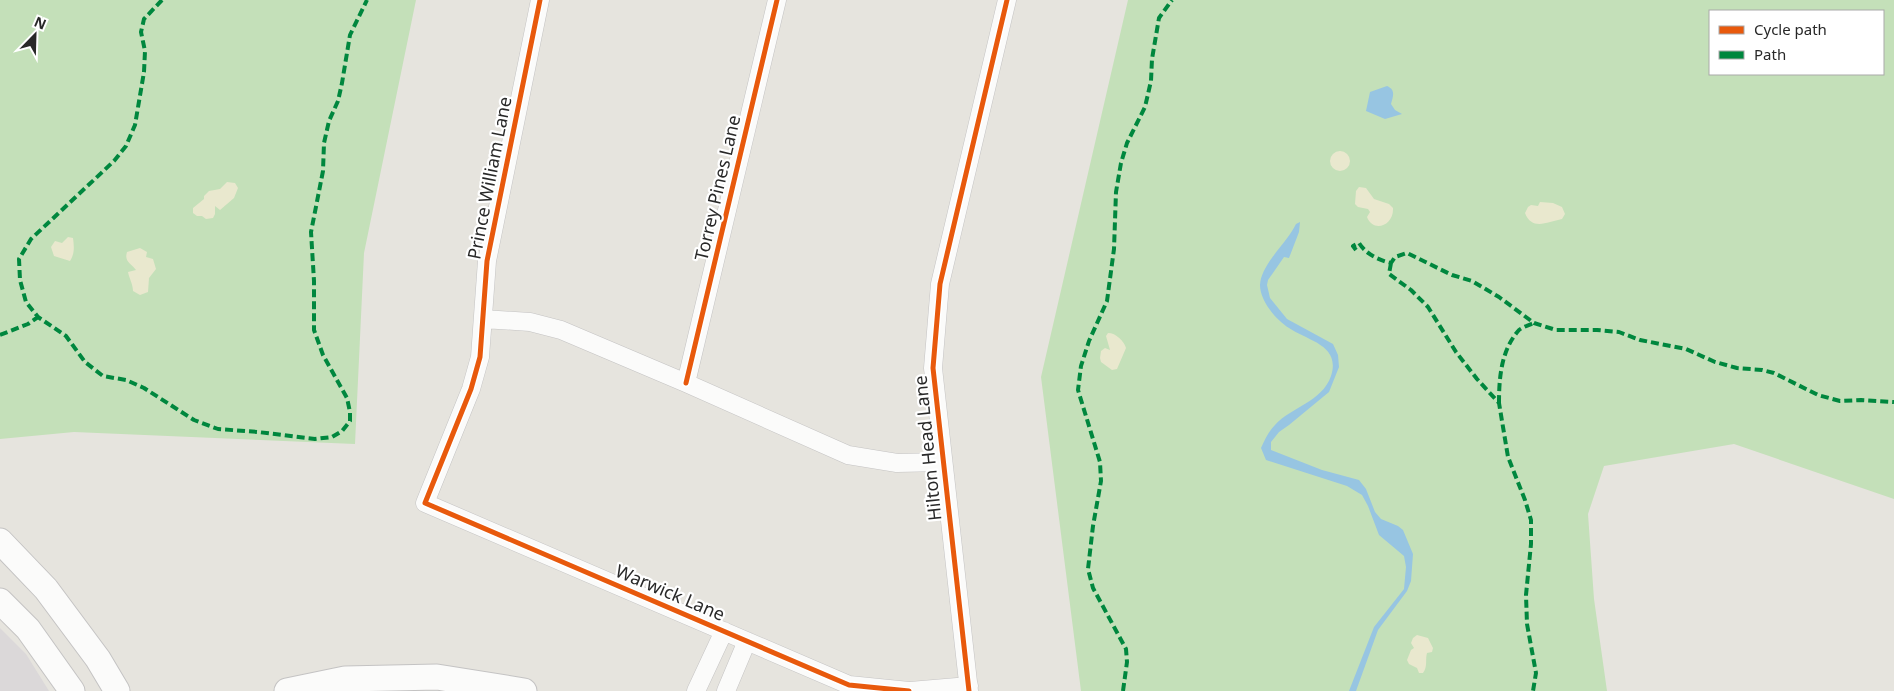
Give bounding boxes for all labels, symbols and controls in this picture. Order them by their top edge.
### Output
north arrow [10,10,60,60]
legend [1709,10,1884,75]
text: N [31,12,49,34]
text: Cycle path [1754,19,1827,39]
text: Path [1754,44,1786,64]
street label: Prince William Lane [461,94,517,261]
street label: Torrey Pines Lane [689,113,745,263]
street label: Hilton Head Lane [907,374,947,522]
street label: Warwick Lane [612,558,729,626]

